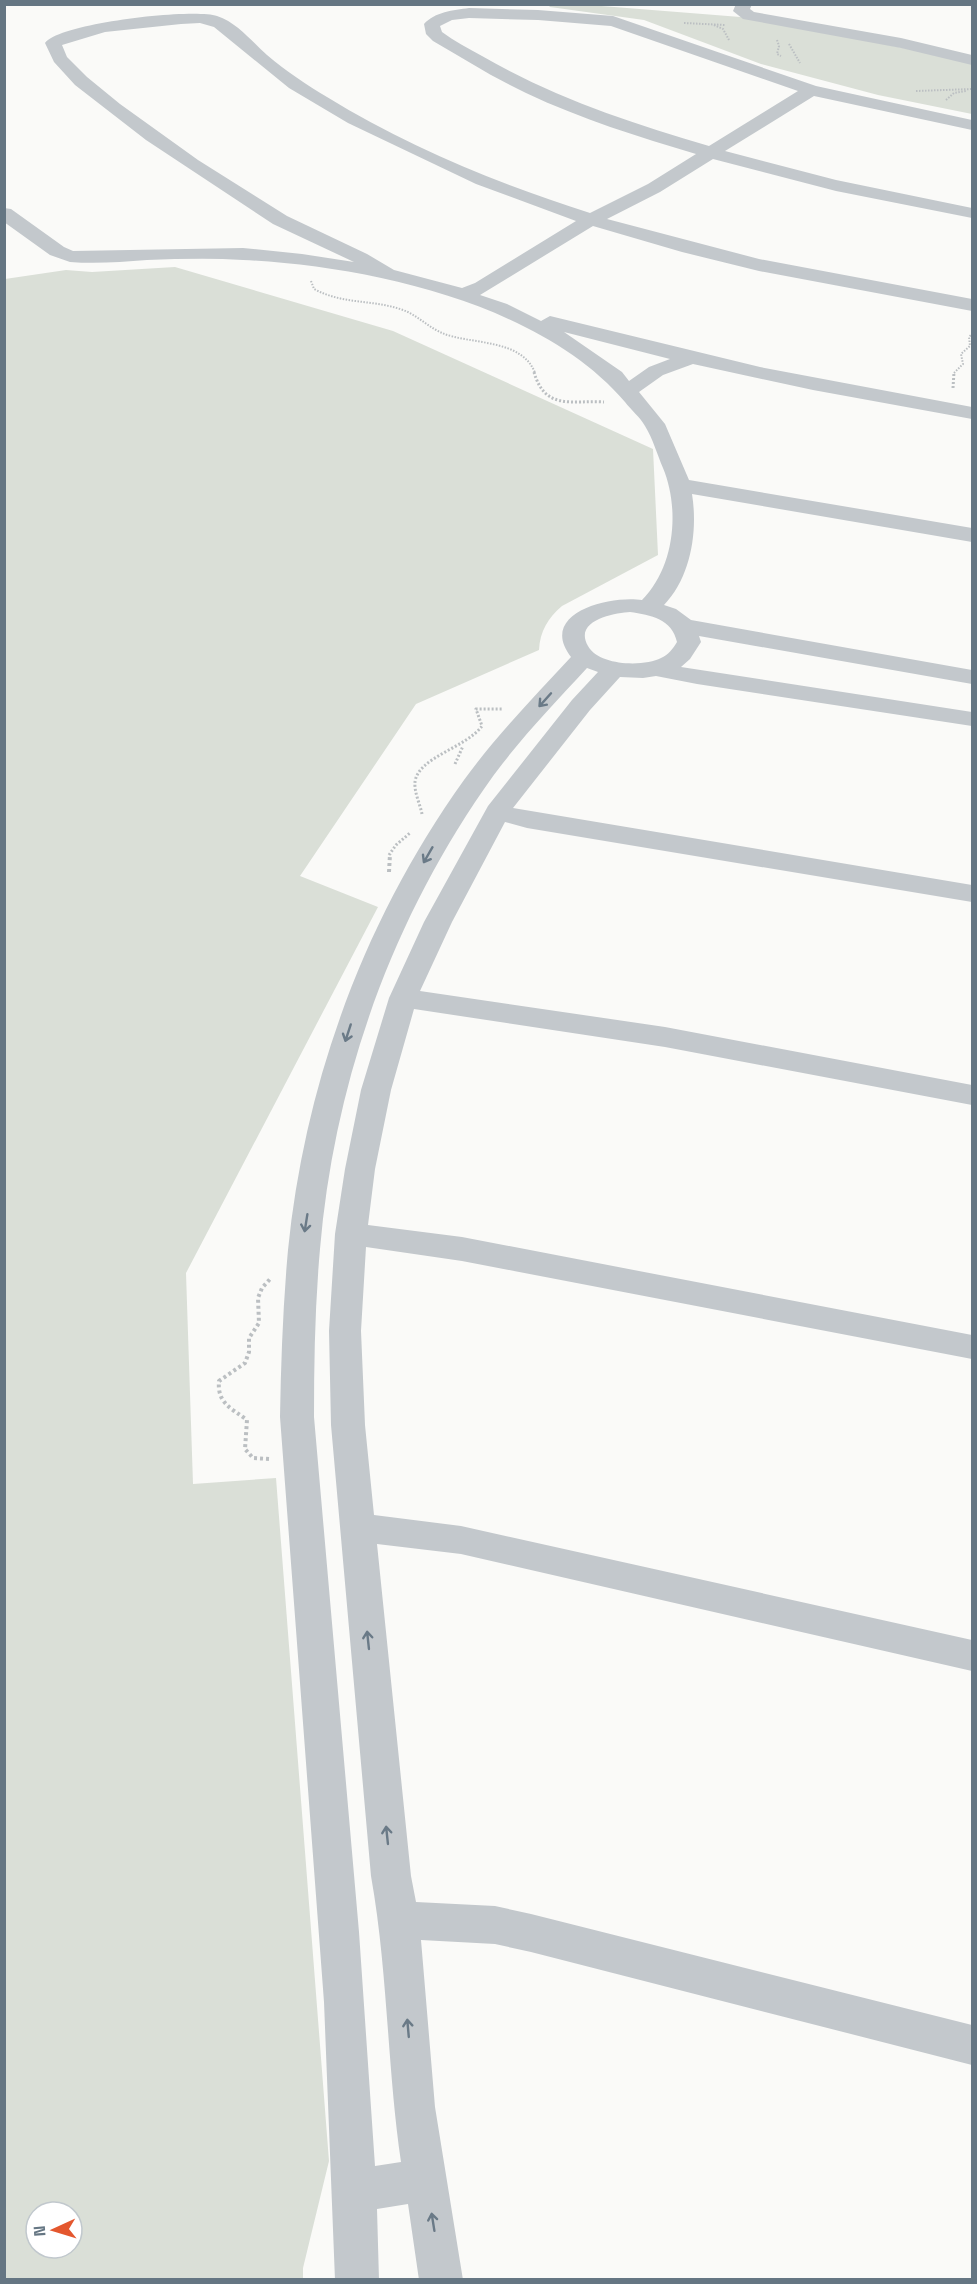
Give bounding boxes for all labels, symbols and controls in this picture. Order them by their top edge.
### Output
one-way arrow [538,692,552,707]
one-way arrow [422,846,434,863]
one-way arrow [342,1023,353,1042]
one-way arrow [301,1212,312,1232]
one-way arrow [362,1631,373,1651]
one-way arrow [381,1825,392,1845]
one-way arrow [402,2019,413,2039]
north arrow [24,2200,84,2260]
one-way arrow [427,2212,438,2232]
text: N [29,2225,50,2237]

